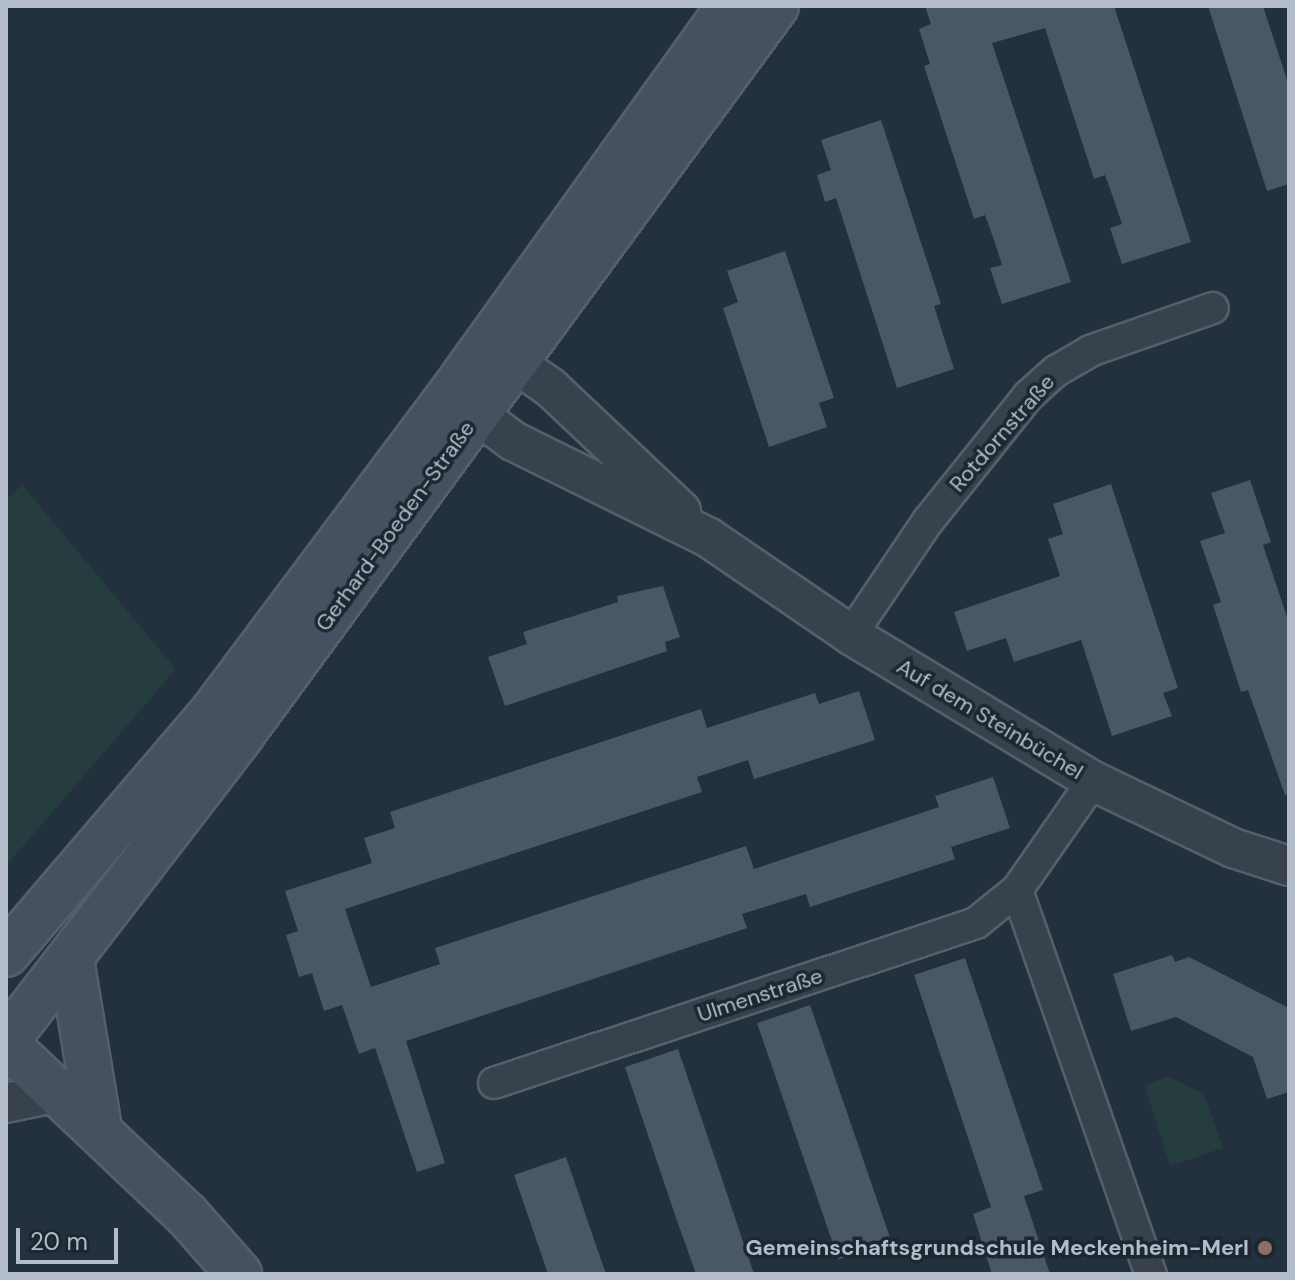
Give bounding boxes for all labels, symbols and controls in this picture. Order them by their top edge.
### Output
street label: Rotdornstraße [944,369,1060,497]
street label: Gerhard-Boeden-Straße [310,416,480,636]
street label: Auf dem Steinbüchel [892,653,1088,785]
street label: Ulmenstraße [694,962,826,1028]
scale bar [20,1212,122,1262]
text: 20 m [30,1226,88,1257]
place label: Gemeinschaftsgrundschule Meckenheim-Merl [745,1235,1249,1261]
marker: Gemeinschaftsgrundschule Meckenheim-Merl [1256,1239,1274,1257]

